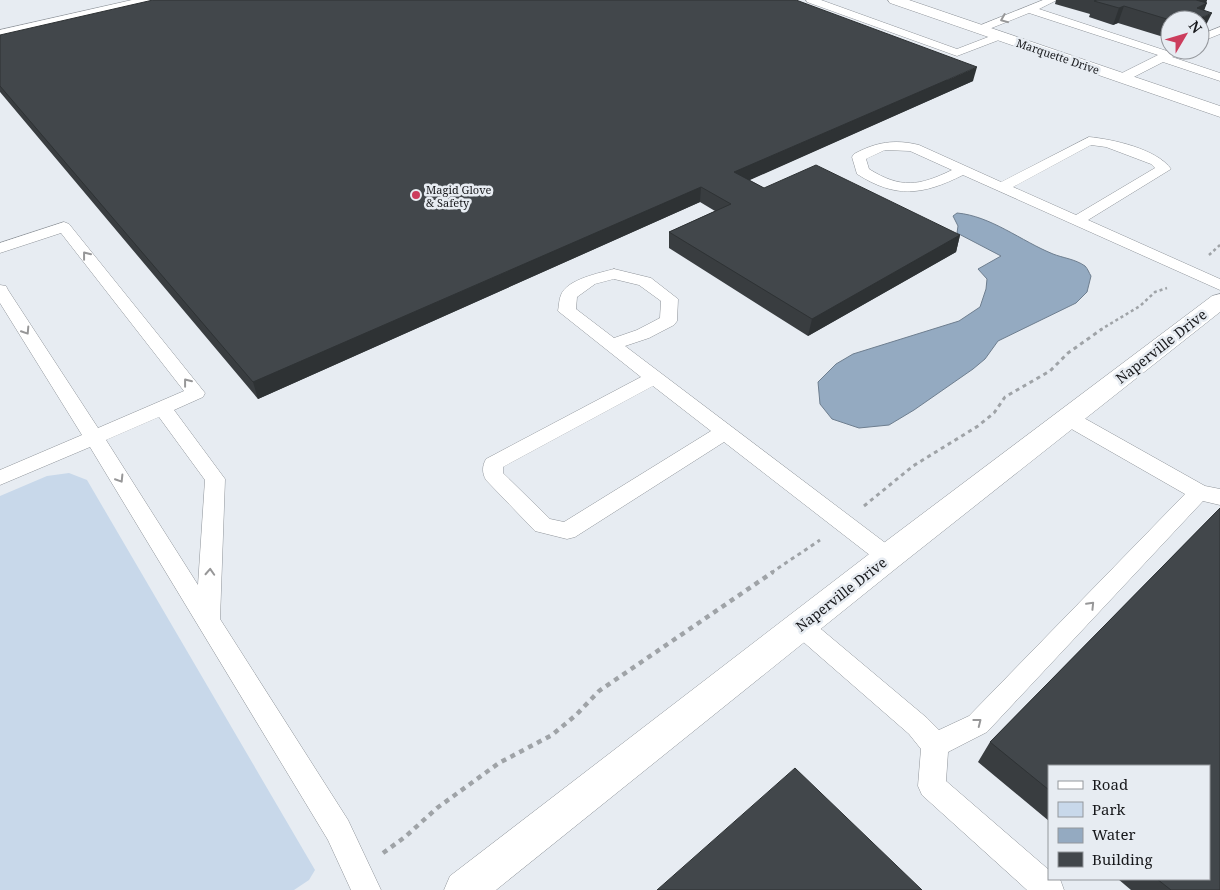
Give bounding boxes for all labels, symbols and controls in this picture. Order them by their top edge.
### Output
north arrow [1160,10,1210,60]
one-way arrow [1000,13,1009,24]
text: N [1185,16,1207,37]
street label: Marquette Drive [1015,35,1102,77]
place label: Magid Glove & Safety [426,182,492,210]
marker: Magid Glove & Safety [410,189,422,201]
one-way arrow [82,251,91,260]
street label: Naperville Drive [1112,304,1210,388]
one-way arrow [20,326,30,335]
one-way arrow [184,379,192,388]
one-way arrow [114,473,123,482]
street label: Naperville Drive [792,552,890,636]
one-way arrow [205,568,216,576]
one-way arrow [1085,602,1094,611]
one-way arrow [972,719,982,728]
legend [1048,765,1210,880]
text: Road [1092,774,1128,794]
text: Park [1092,799,1126,819]
text: Water [1092,824,1135,844]
text: Building [1092,849,1153,869]

